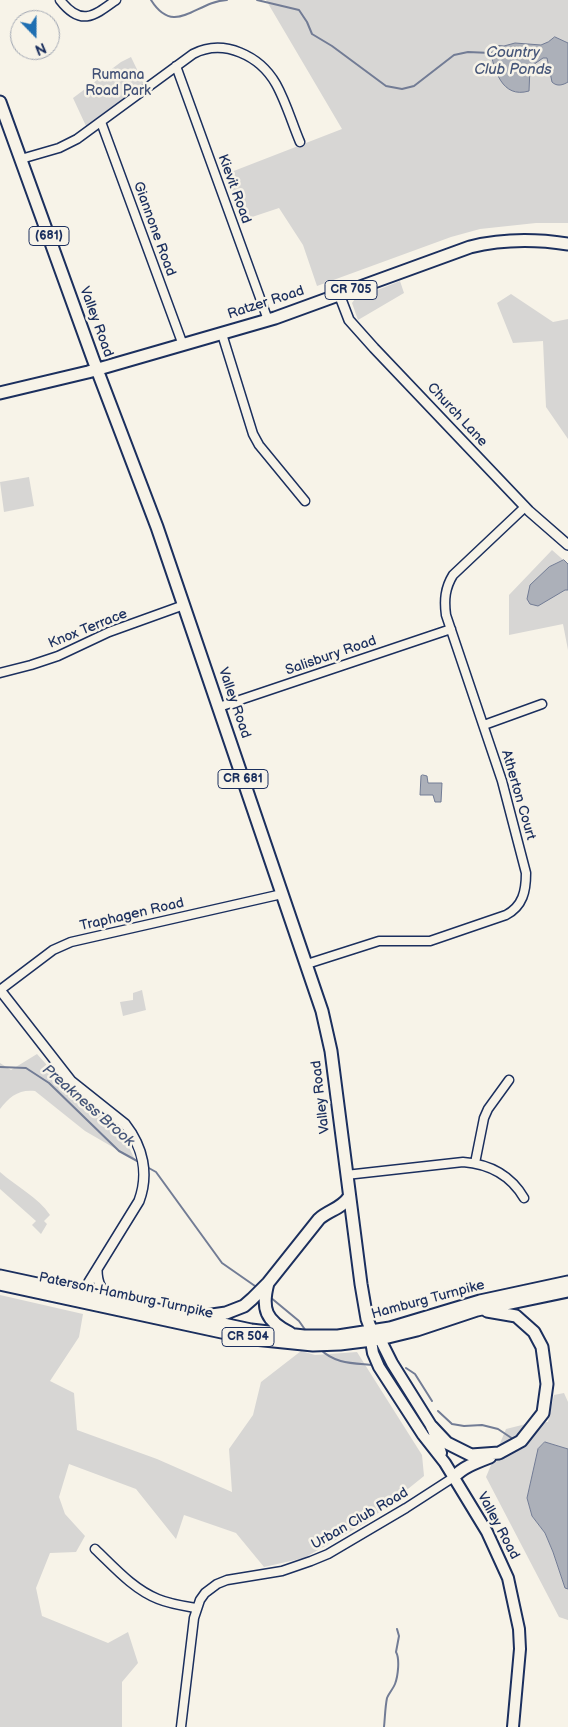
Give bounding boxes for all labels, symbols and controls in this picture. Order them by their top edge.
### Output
north arrow [10,10,60,60]
text: N [32,39,48,58]
water label: Country Club Ponds [474,44,552,79]
park label: Rumana Road Park [85,67,151,100]
street label: Kievit Road [214,152,254,226]
street label: Giannone Road [129,179,179,279]
road number: (681) [29,227,69,246]
road number: CR 705 [325,280,377,300]
street label: Ratzer Road [226,283,306,323]
street label: Valley Road [75,284,117,360]
street label: Church Lane [423,380,491,450]
street label: Knox Terrace [46,606,130,652]
street label: Salisbury Road [283,633,379,679]
street label: Valley Road [214,665,254,741]
street label: Atherton Court [497,748,539,842]
road number: CR 681 [218,770,268,789]
street label: Traphagen Road [78,895,186,935]
street label: Valley Road [308,1059,334,1135]
water label: Preakness Brook [38,1061,138,1151]
street label: Paterson-Hamburg Turnpike [37,1269,215,1323]
street label: Hamburg Turnpike [370,1277,486,1323]
road number: CR 504 [222,1328,274,1346]
street label: Urban Club Road [309,1484,411,1554]
street label: Valley Road [473,1489,523,1563]

